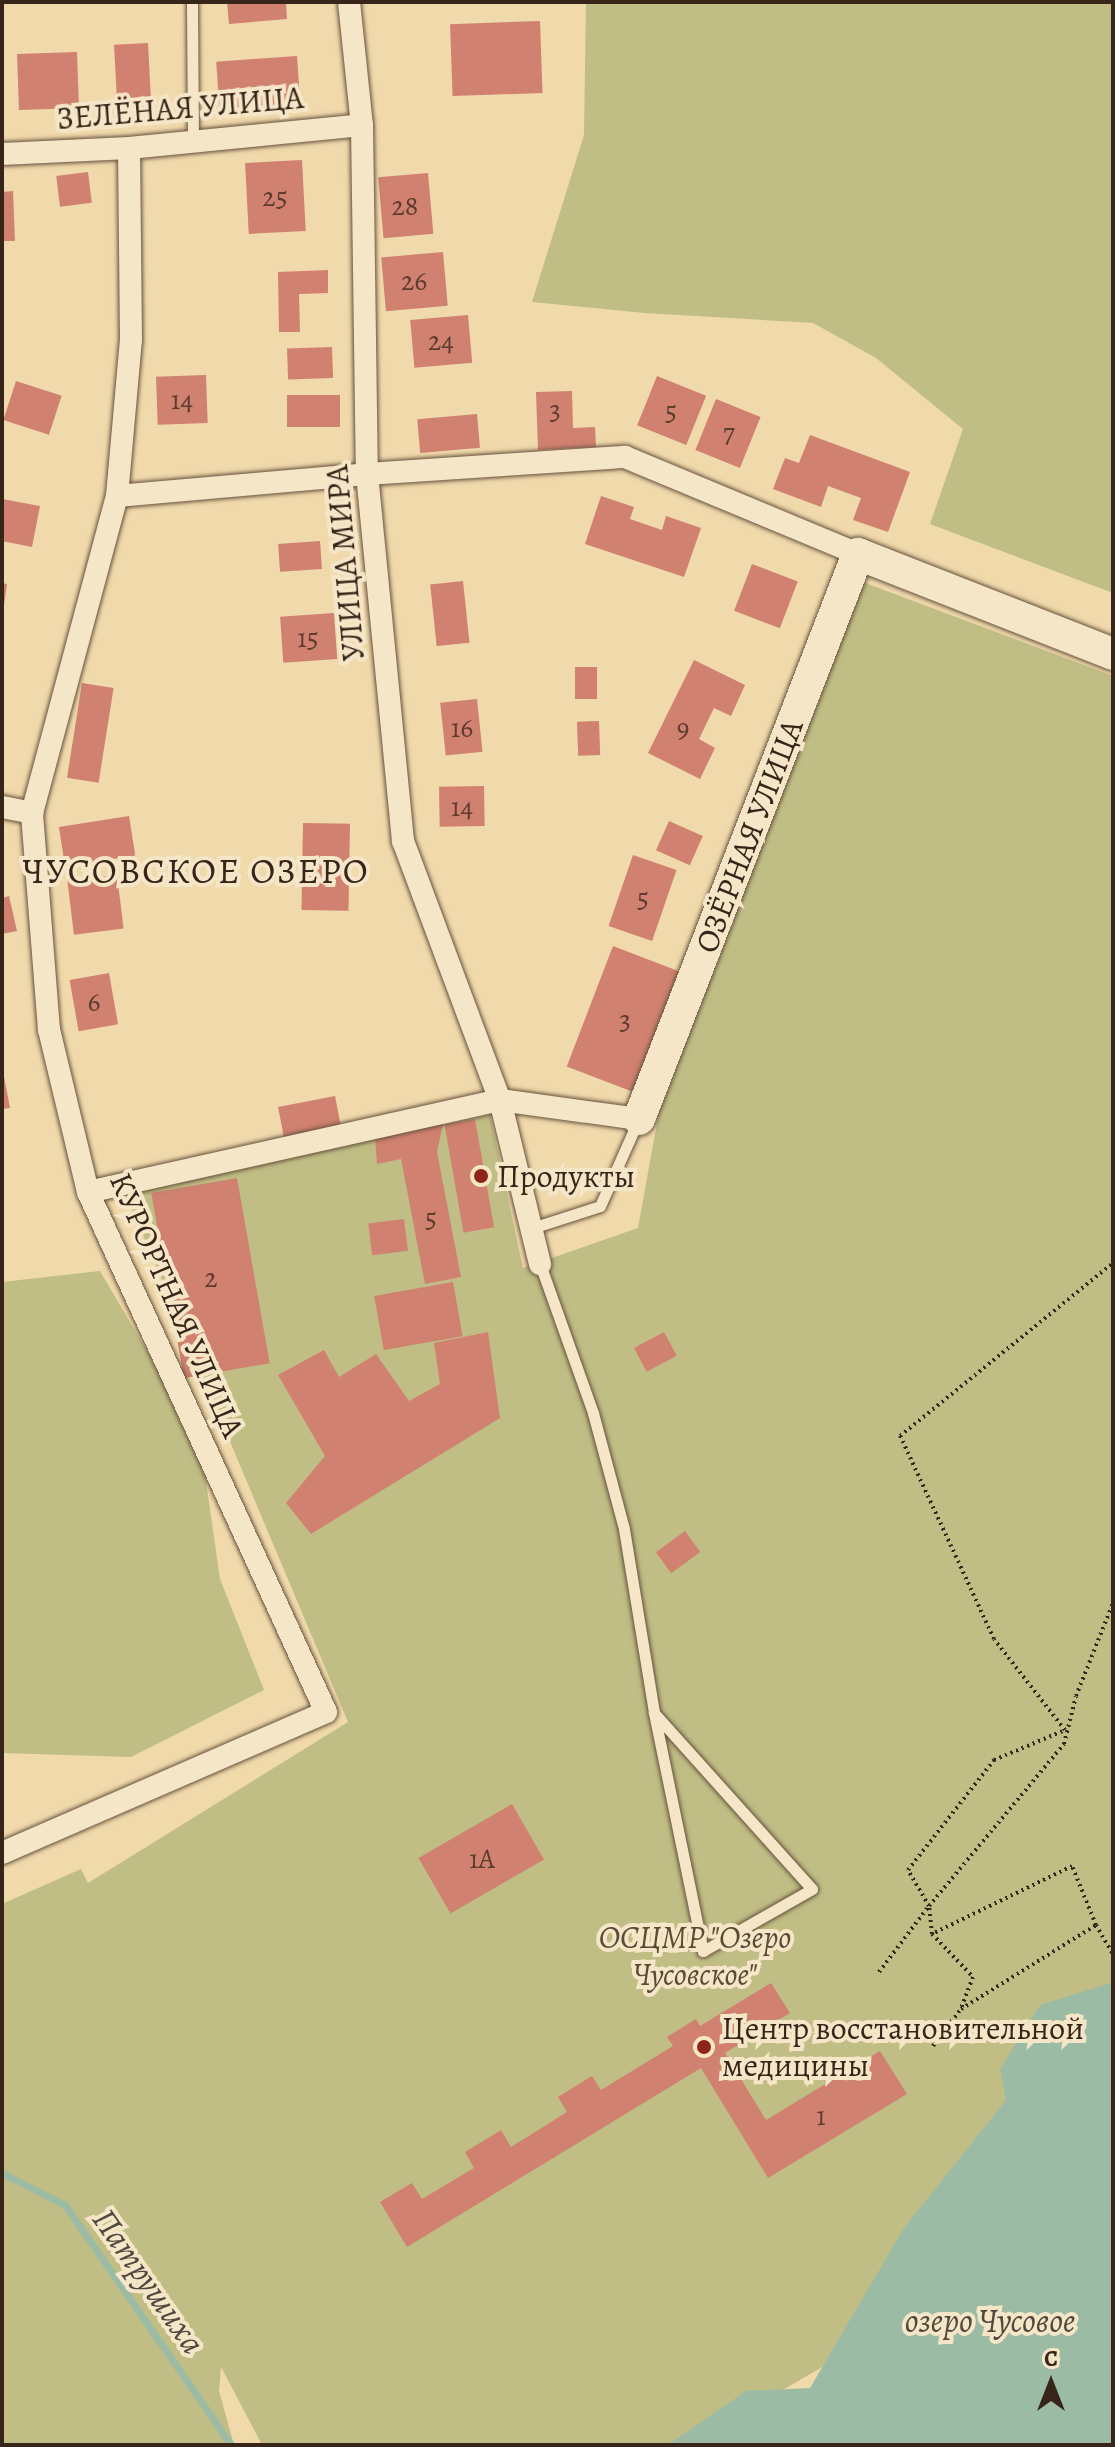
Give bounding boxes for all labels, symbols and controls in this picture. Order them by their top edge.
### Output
street label: ЗЕЛЁНАЯ УЛИЦА [55,78,305,138]
house number: 25 [262,180,288,214]
house number: 28 [392,189,418,223]
house number: 26 [401,264,427,298]
house number: 24 [428,324,454,358]
house number: 14 [171,383,193,417]
house number: 3 [549,393,561,427]
house number: 5 [665,394,677,428]
house number: 7 [723,416,735,450]
street label: УЛИЦА МИРА [317,463,373,663]
house number: 15 [297,621,319,655]
house number: 16 [451,711,473,745]
house number: 9 [677,711,689,745]
street label: ОЗЁРНАЯ УЛИЦА [687,714,811,958]
house number: 14 [451,790,473,824]
district label: ЧУСОВСКОЕ ОЗЕРО [22,849,370,893]
house number: 5 [637,881,649,915]
house number: 6 [88,985,100,1019]
house number: 3 [619,1003,631,1037]
place label: Продукты [497,1157,635,1195]
street label: КУРОРТНАЯ УЛИЦА [101,1167,253,1443]
marker: Продукты [472,1167,490,1185]
house number: 5 [425,1201,437,1235]
house number: 2 [204,1261,218,1295]
house number: 1А [469,1842,495,1876]
park label: ОСЦМР "Озеро Чусовское" [599,1919,791,1994]
place label: Центр восстановительной медицины [722,2010,1084,2085]
marker: Центр восстановительной медицины [693,2036,715,2058]
house number: 1 [816,2099,826,2133]
water label: Патрушиха [84,2200,214,2362]
water label: озеро Чусовое [905,2301,1075,2341]
north arrow [1011,2343,1091,2423]
text: С [1044,2344,1058,2374]

